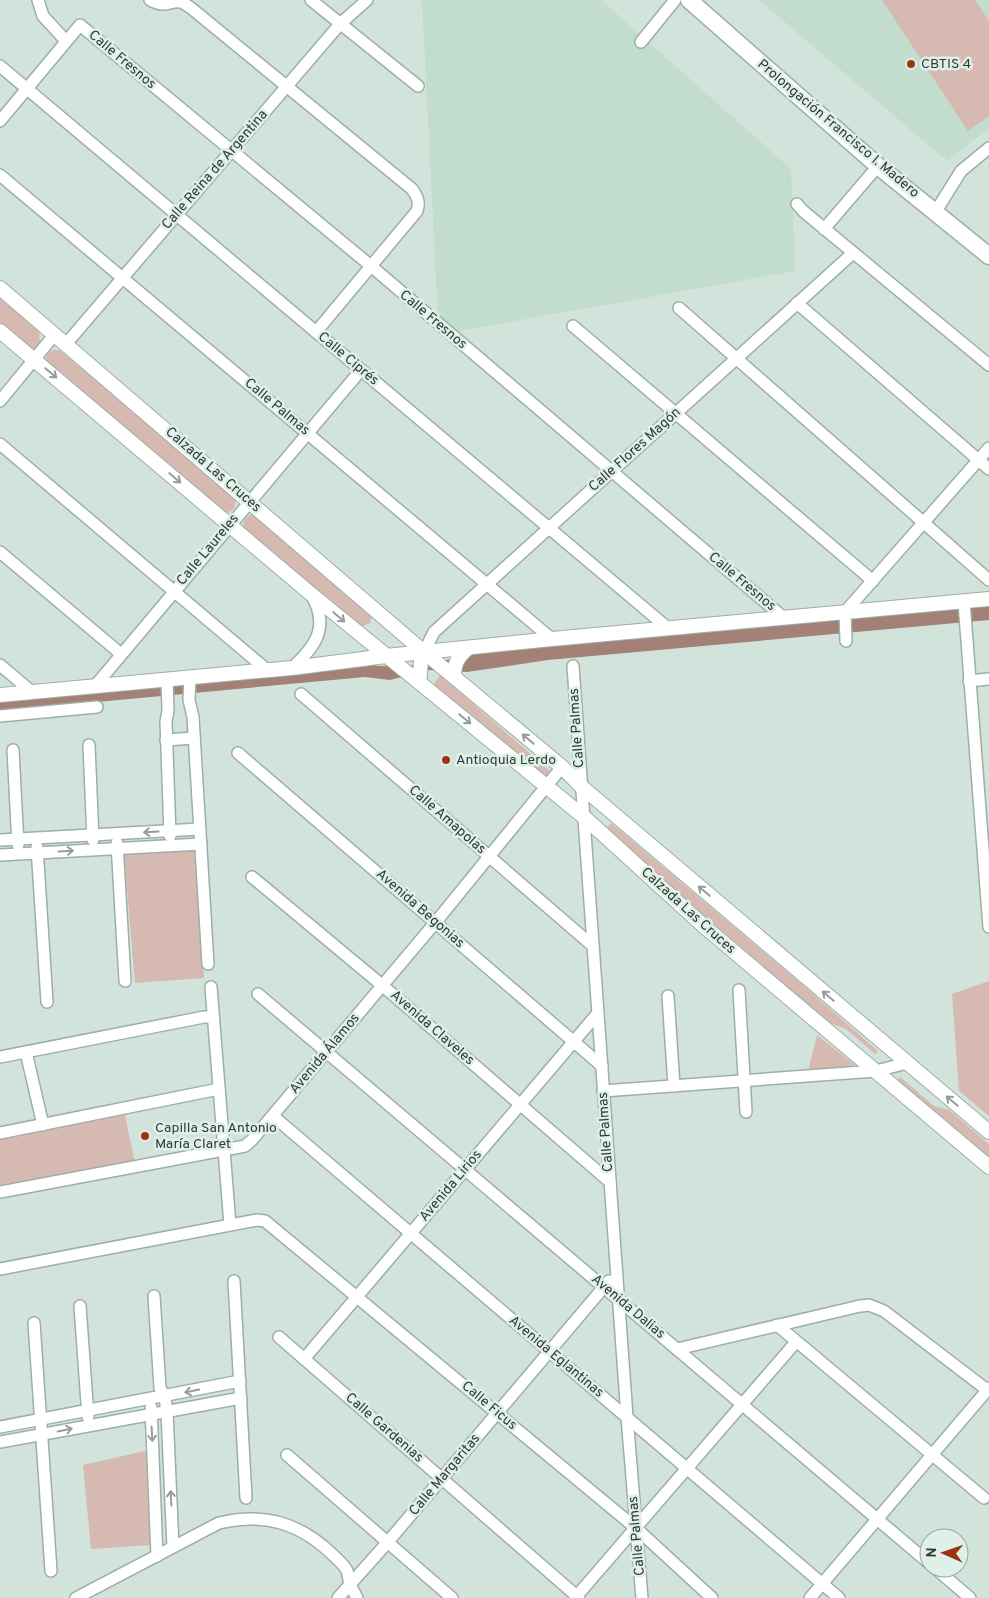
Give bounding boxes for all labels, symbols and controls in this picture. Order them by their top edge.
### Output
street label: Calle Fresnos [85,27,159,93]
street label: Prolongación Francisco I. Madero [754,56,923,202]
place label: CBTIS 4 [921,56,971,73]
marker: CBTIS 4 [905,58,917,70]
street label: Calle Reina de Argentina [158,107,272,233]
street label: Calle Fresnos [396,287,470,353]
street label: Calle Ciprés [314,329,382,389]
one-way arrow [44,367,57,378]
street label: Calle Palmas [241,375,313,439]
street label: Calle Flores Magón [585,404,685,496]
street label: Calzada Las Cruces [162,424,264,516]
one-way arrow [168,472,181,483]
street label: Calle Laureles [173,511,243,589]
street label: Calle Fresnos [705,549,779,615]
one-way arrow [332,611,345,622]
street label: Calle Palmas [566,687,588,769]
one-way arrow [459,714,472,725]
one-way arrow [522,733,535,744]
place label: Antioquia Lerdo [456,752,556,769]
marker: Antioquia Lerdo [440,754,452,766]
street label: Calle Amapolas [405,782,489,858]
one-way arrow [143,827,159,836]
one-way arrow [58,847,74,856]
street label: Calzada Las Cruces [637,864,739,958]
street label: Avenida Begonias [372,866,468,952]
one-way arrow [698,885,711,896]
street label: Avenida Claveles [386,987,478,1069]
one-way arrow [822,990,835,1001]
street label: Avenida Álamos [286,1010,364,1098]
street label: Calle Palmas [595,1091,617,1173]
one-way arrow [946,1095,959,1106]
place label: Capilla San Antonio María Claret [155,1120,277,1153]
marker: Capilla San Antonio María Claret [139,1130,151,1142]
street label: Avenida Lirios [416,1147,486,1225]
street label: Avenida Dalias [588,1271,668,1343]
street label: Avenida Eglantinas [505,1312,607,1402]
street label: Calle Ficus [458,1378,520,1434]
one-way arrow [184,1387,200,1396]
street label: Calle Gardenias [342,1390,426,1466]
one-way arrow [57,1425,73,1435]
one-way arrow [147,1426,157,1442]
street label: Calle Margaritas [406,1431,484,1519]
one-way arrow [166,1491,175,1507]
street label: Calle Palmas [625,1495,649,1577]
north arrow [919,1528,969,1578]
text: N [924,1547,941,1558]

